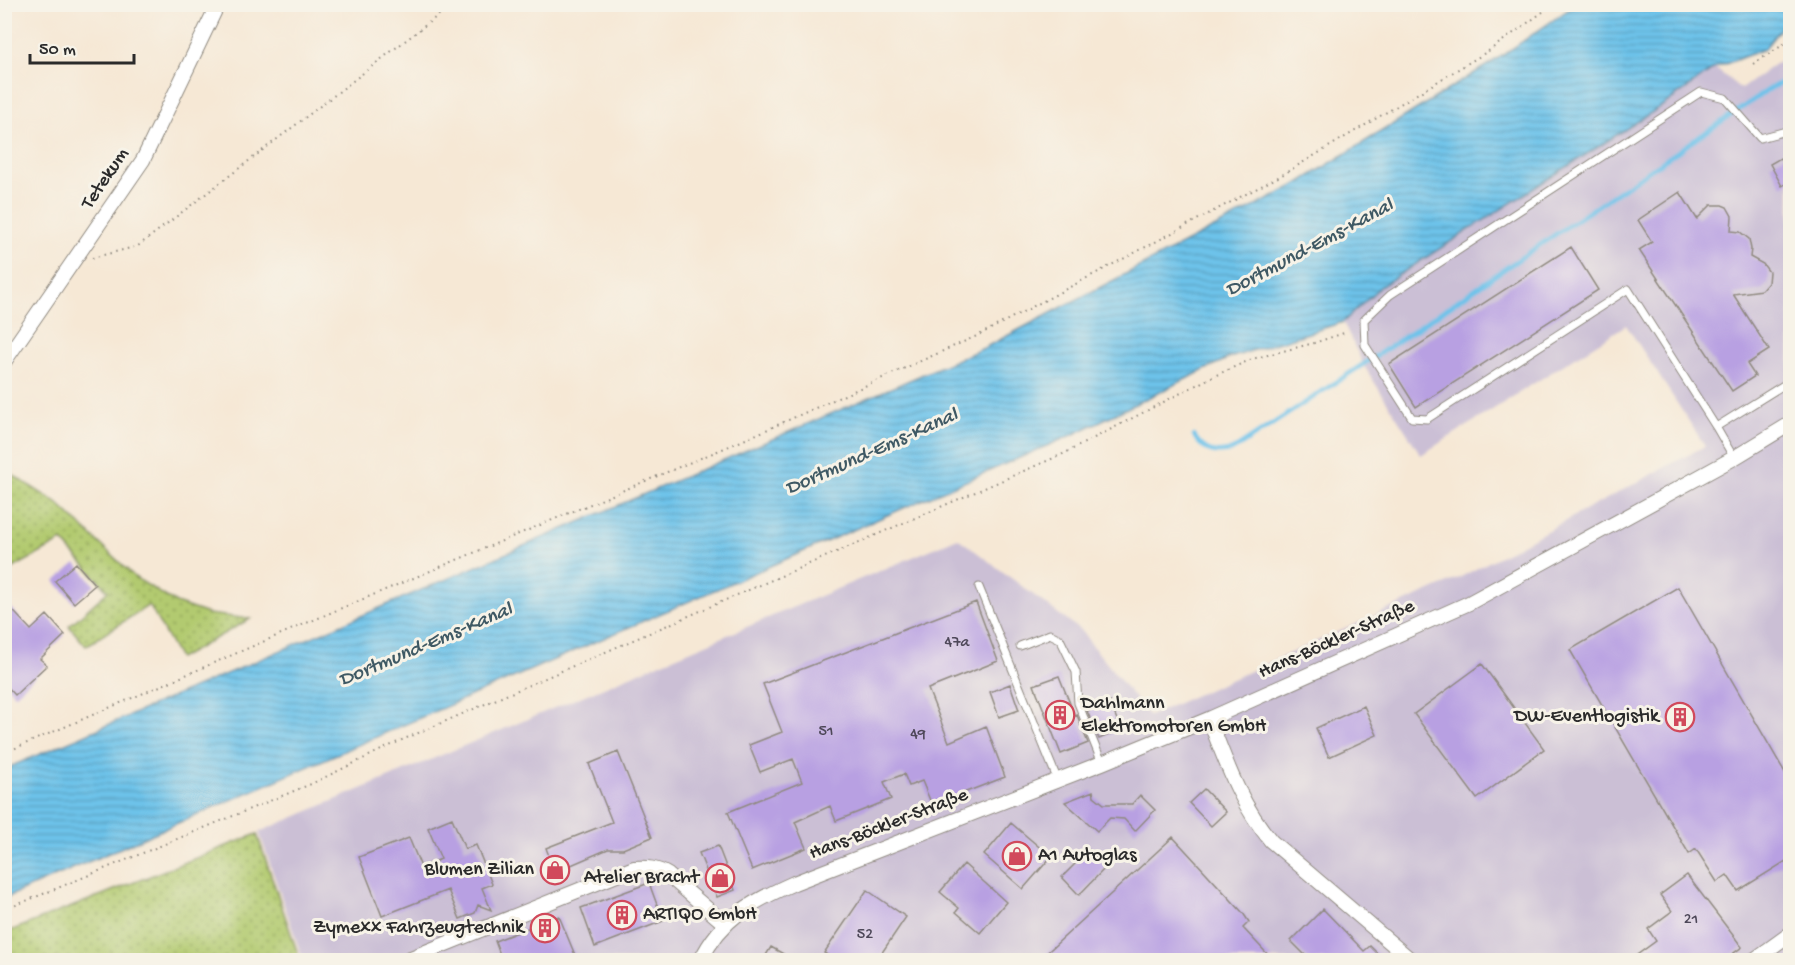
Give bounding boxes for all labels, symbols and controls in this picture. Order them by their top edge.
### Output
scale bar [30,27,134,65]
text: 50 m [39,40,76,61]
street label: Tetekum [77,144,135,215]
water label: Dortmund-Ems-Kanal [1222,194,1399,304]
water label: Dortmund-Ems-Kanal [782,403,963,502]
street label: Hans-Böckler-Straße [1255,595,1419,685]
water label: Dortmund-Ems-Kanal [335,598,518,694]
house number: 47a [945,634,971,653]
place label: Dahlmann Elektromotoren GmbH [1079,693,1267,739]
building icon: Dahlmann Elektromotoren GmbH [1044,699,1076,731]
building icon: DW-Eventlogistik [1664,701,1696,733]
place label: DW-Eventlogistik [1512,706,1661,729]
house number: 51 [819,723,833,742]
house number: 49 [910,726,926,745]
street label: Hans-Böckler-Straße [806,784,972,866]
shop icon: A1 Autoglas [1001,840,1033,872]
place label: A1 Autoglas [1038,845,1137,868]
shop icon: Blumen Zilian [539,854,571,886]
place label: Blumen Zilian [424,859,534,882]
shop icon: Atelier Bracht [704,862,736,894]
place label: Atelier Bracht [584,867,701,890]
building icon: ARTIQO GmbH [606,899,638,931]
place label: ARTIQO GmbH [643,904,757,927]
house number: 21 [1684,911,1698,930]
building icon: Zymexx Fahrzeugtechnik [529,912,561,944]
place label: Zymexx Fahrzeugtechnik [313,917,526,940]
house number: 52 [857,926,873,945]

